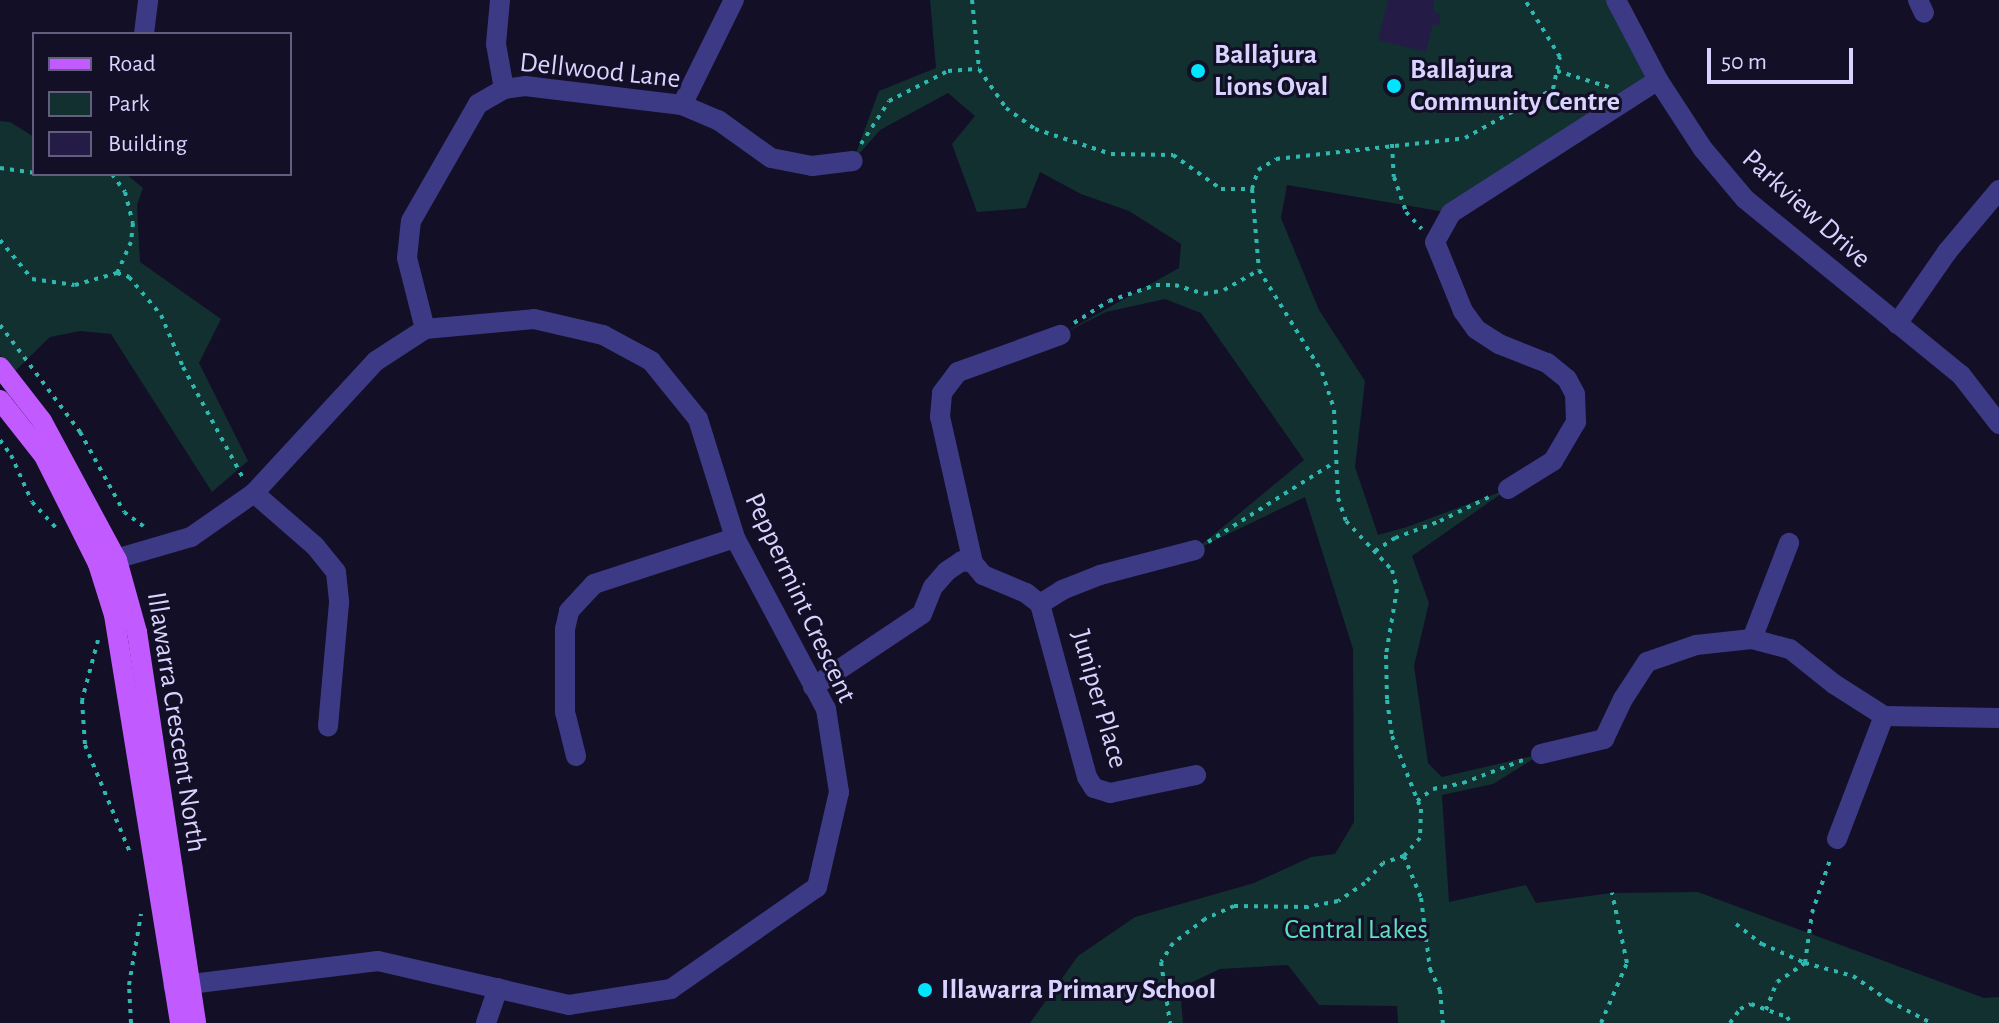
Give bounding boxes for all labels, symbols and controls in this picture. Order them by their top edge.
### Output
legend [32,32,292,176]
scale bar [1711,32,1857,82]
place label: Ballajura Lions Oval [1214,38,1328,104]
street label: Dellwood Lane [518,46,682,96]
text: 50 m [1721,50,1767,74]
text: Road [108,52,156,76]
place label: Ballajura Community Centre [1410,53,1620,119]
marker: Ballajura Lions Oval [1189,62,1207,80]
marker: Ballajura Community Centre [1385,77,1403,95]
text: Park [108,92,149,116]
text: Building [108,132,187,156]
street label: Parkview Drive [1735,142,1877,276]
street label: Peppermint Crescent [737,488,863,708]
street label: Illawarra Crescent North [139,590,213,854]
street label: Juniper Place [1063,626,1135,772]
park label: Central Lakes [1284,913,1428,947]
place label: Illawarra Primary School [941,973,1216,1007]
marker: Illawarra Primary School [916,981,934,999]

